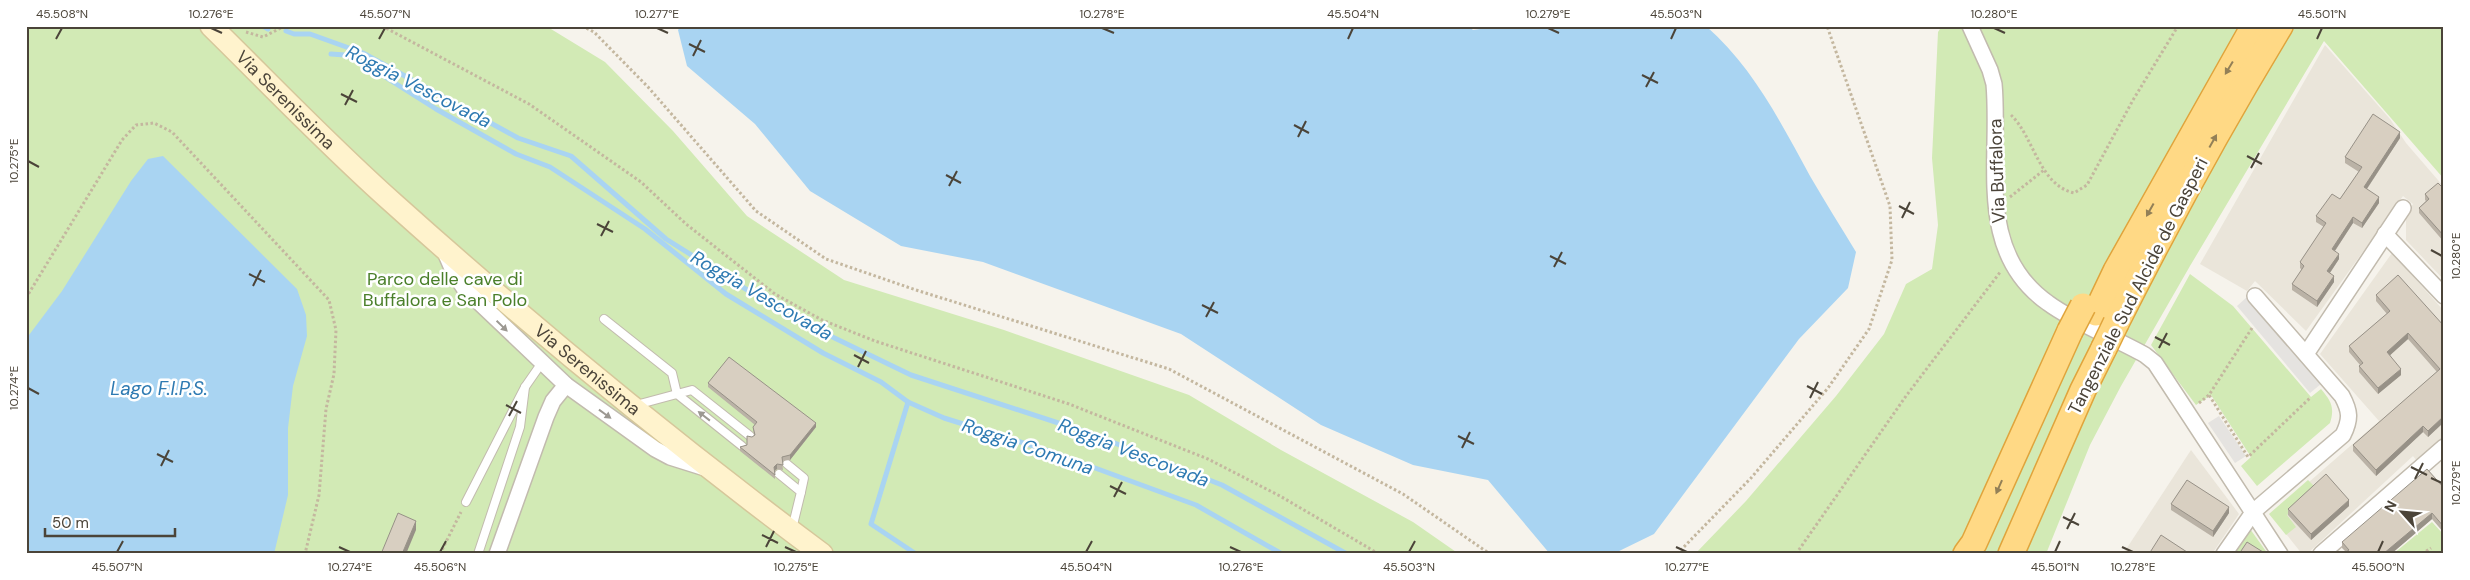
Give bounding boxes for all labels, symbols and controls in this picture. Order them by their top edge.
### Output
text: 45.508°N [36,6,88,22]
text: 10.276°E [188,6,234,22]
text: 45.507°N [359,6,411,22]
text: 10.277°E [635,6,679,22]
text: 10.278°E [1080,6,1125,22]
text: 45.504°N [1327,6,1379,22]
text: 10.279°E [1525,6,1571,22]
text: 45.503°N [1650,6,1702,22]
text: 10.280°E [1971,6,2018,22]
text: 45.501°N [2298,6,2346,22]
water label: Roggia Vescovada [342,39,496,134]
street label: Via Serenissima [231,45,340,155]
one-way arrow [2224,62,2233,75]
street label: Via Buffalora [1983,118,2011,224]
one-way arrow [2209,133,2217,148]
text: 10.275°E [6,138,22,183]
street label: Tangenziale Sud Alcide de Gasperi [2063,153,2213,419]
one-way arrow [2146,203,2154,217]
text: 10.280°E [2448,232,2464,279]
water label: Roggia Vescovada [686,245,837,346]
park label: Parco delle cave di Buffalora e San Polo [363,267,527,312]
street label: Via Serenissima [529,319,646,421]
one-way arrow [496,320,508,332]
text: 10.274°E [6,366,22,410]
water label: Lago F.I.P.S. [110,376,208,401]
one-way arrow [598,409,612,419]
one-way arrow [698,410,711,421]
water label: Roggia Comuna [959,412,1097,481]
water label: Roggia Vescovada [1055,412,1213,493]
text: 10.279°E [2448,460,2464,506]
one-way arrow [1995,480,2003,494]
north arrow [2378,488,2428,538]
text: N [2380,497,2401,515]
scale bar [45,505,175,537]
text: 50 m [52,513,89,533]
text: 45.507°N [91,559,143,575]
text: 10.274°E [328,559,372,575]
text: 45.506°N [414,559,466,575]
text: 10.275°E [774,559,819,575]
text: 45.504°N [1060,559,1112,575]
text: 10.276°E [1218,559,1264,575]
text: 45.503°N [1383,559,1435,575]
text: 10.277°E [1665,559,1709,575]
text: 45.501°N [2031,559,2079,575]
text: 10.278°E [2111,559,2156,575]
text: 45.500°N [2351,559,2405,575]

